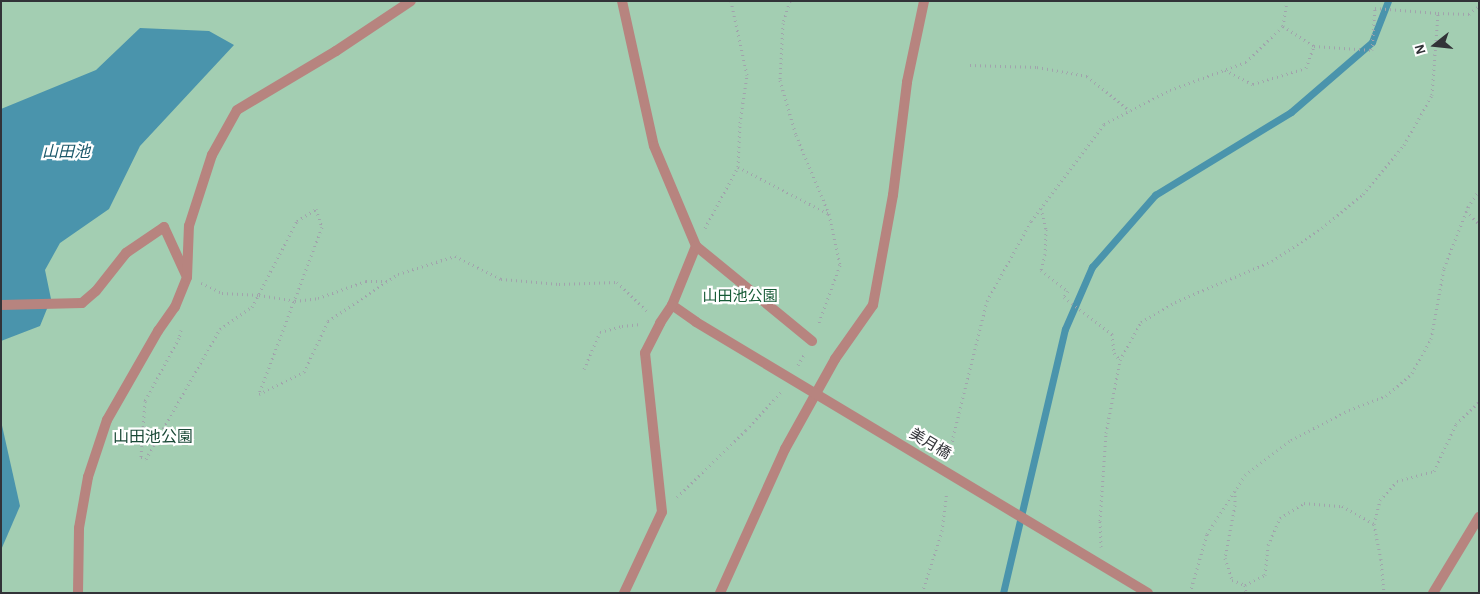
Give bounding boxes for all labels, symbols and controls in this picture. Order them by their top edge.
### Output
north arrow [1410,20,1460,70]
text: N [1413,43,1429,56]
water label: 山田池 [42,142,90,162]
park label: 山田池公園 [703,288,777,306]
street label: 美月橋 [906,425,954,463]
district label: 山田池公園 [113,427,193,447]

